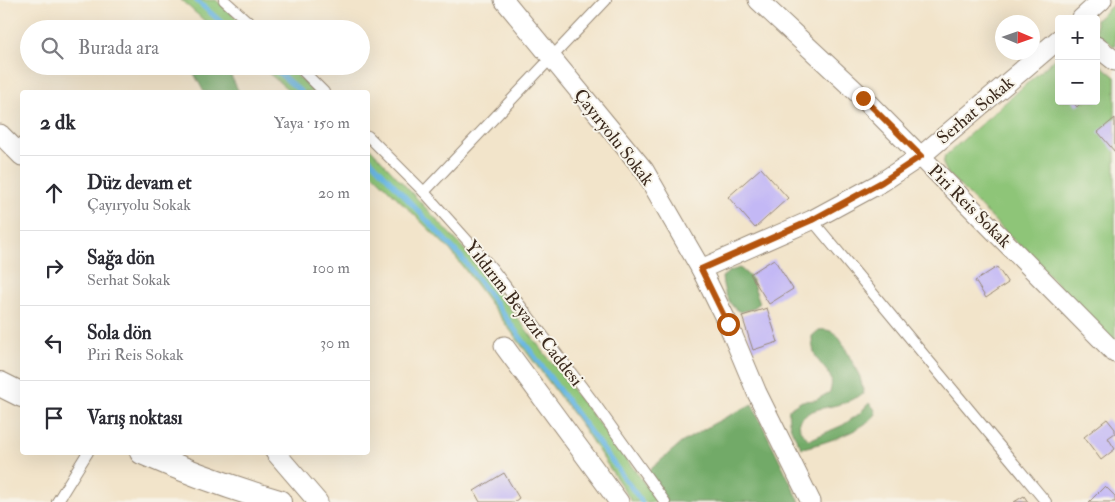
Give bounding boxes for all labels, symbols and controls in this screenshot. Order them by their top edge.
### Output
north arrow [995,15,1040,60]
map controls [1055,15,1100,105]
button: + [1055,15,1100,60]
search box [20,20,370,75]
icon: search [38,34,66,62]
text: Burada ara [78,36,159,60]
button: − [1055,60,1100,105]
street label: Serhat Sokak [932,71,1019,149]
street label: Çayıryolu Sokak [569,84,659,191]
route end [852,87,875,110]
text: 2 dk [40,109,75,136]
text: Yaya · 150 m [274,113,350,133]
street label: Piri Reis Sokak [923,160,1016,253]
text: Düz devam et [87,171,192,195]
icon: ahead [40,179,68,207]
text: 20 m [318,183,350,203]
text: Çayıryolu Sokak [87,195,191,215]
street label: Yıldırım Beyazıt Caddesi [459,236,588,391]
text: Sağa dön [87,246,155,270]
icon: right [40,254,68,282]
text: 100 m [312,258,350,278]
text: Serhat Sokak [87,270,170,290]
route start [717,313,740,336]
text: Sola dön [87,321,152,345]
icon: left [40,329,68,357]
text: 30 m [320,333,350,353]
text: Piri Reis Sokak [87,345,184,365]
icon: arrive [40,404,68,432]
text: Varış noktası [87,406,183,430]

